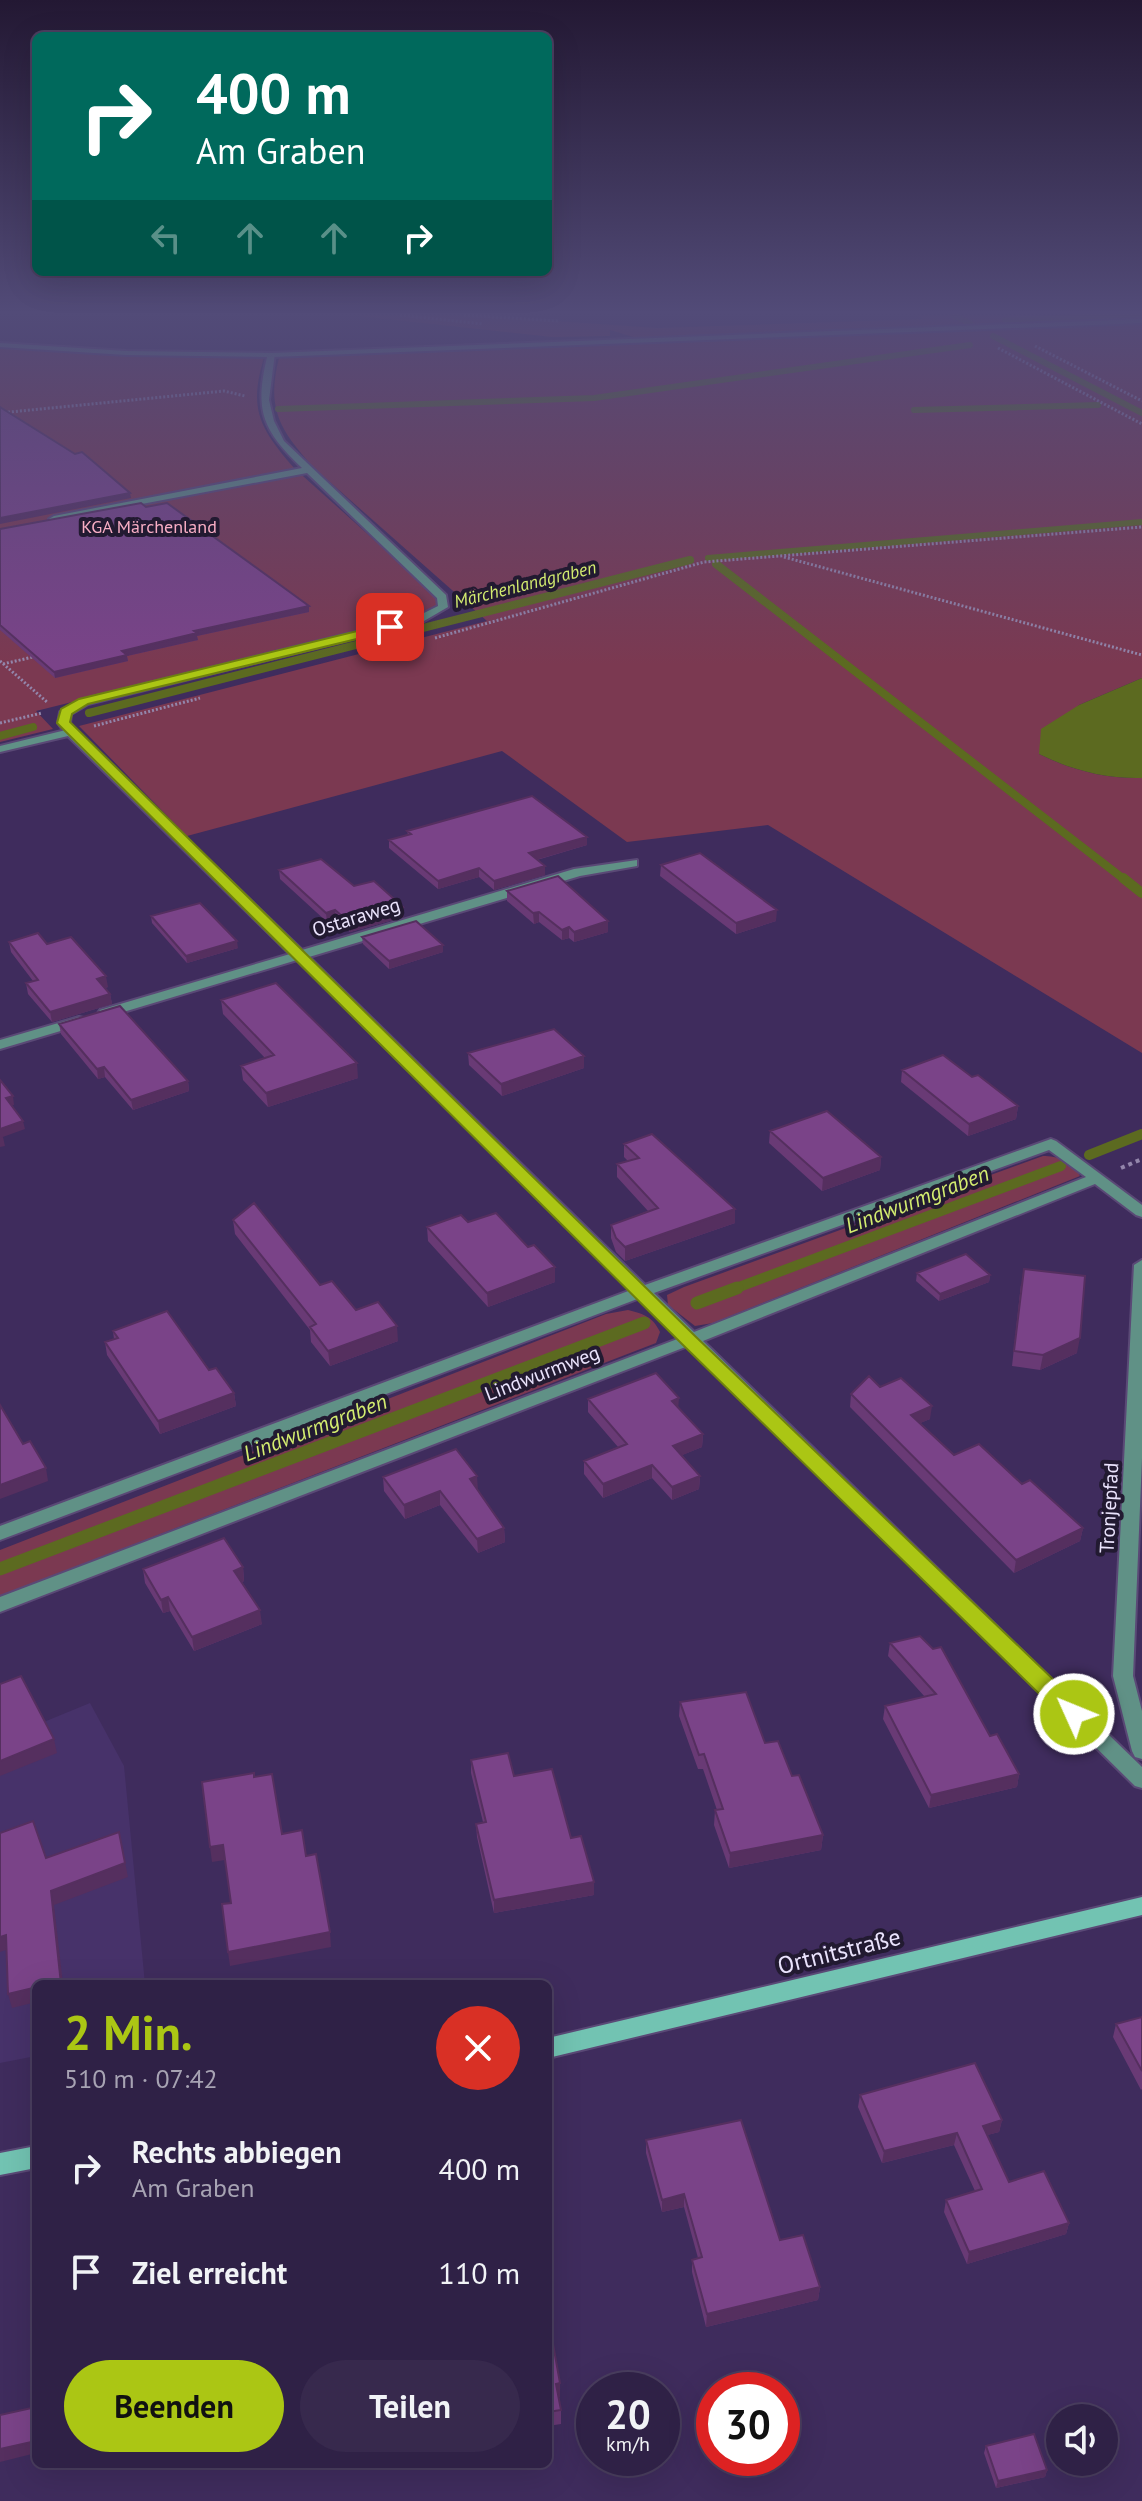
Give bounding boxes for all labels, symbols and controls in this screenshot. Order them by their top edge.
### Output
text: 400 m [196,57,351,129]
icon: right [64,64,168,168]
text: Am Graben [196,127,365,174]
icon: left [144,216,188,260]
icon: ahead [228,216,272,260]
icon: ahead [312,216,356,260]
icon: right [396,216,440,260]
park label: KGA Märchenland [81,515,217,538]
water label: Märchenlandgraben [451,555,599,613]
pin [356,593,424,661]
icon: arrive [368,605,412,649]
street label: Ostaraweg [309,891,403,943]
water label: Lindwurmgraben [841,1159,993,1239]
street label: Lindwurmweg [481,1339,603,1407]
water label: Lindwurmgraben [239,1387,391,1467]
street label: Tronjepfad [1094,1462,1124,1554]
position arrow [1032,1672,1116,1756]
street label: Ortnitstraße [774,1921,904,1981]
text: 2 Min. [64,2001,193,2063]
button: close [436,2006,520,2090]
text: 510 m · 07:42 [64,2062,218,2095]
text: Rechts abbiegen [132,2132,342,2171]
icon: right [64,2146,108,2190]
text: 400 m [439,2149,520,2188]
text: Am Graben [132,2171,254,2204]
icon: arrive [64,2250,108,2294]
text: Ziel erreicht [132,2253,287,2292]
text: 110 m [439,2253,520,2292]
button: Beenden [64,2360,284,2452]
button: Teilen [300,2360,520,2452]
speed limit sign: 30 [696,2372,800,2476]
text: 20 [605,2388,651,2440]
map controls [1046,2404,1118,2476]
button: sound [1046,2404,1118,2476]
text: km/h [606,2431,650,2457]

